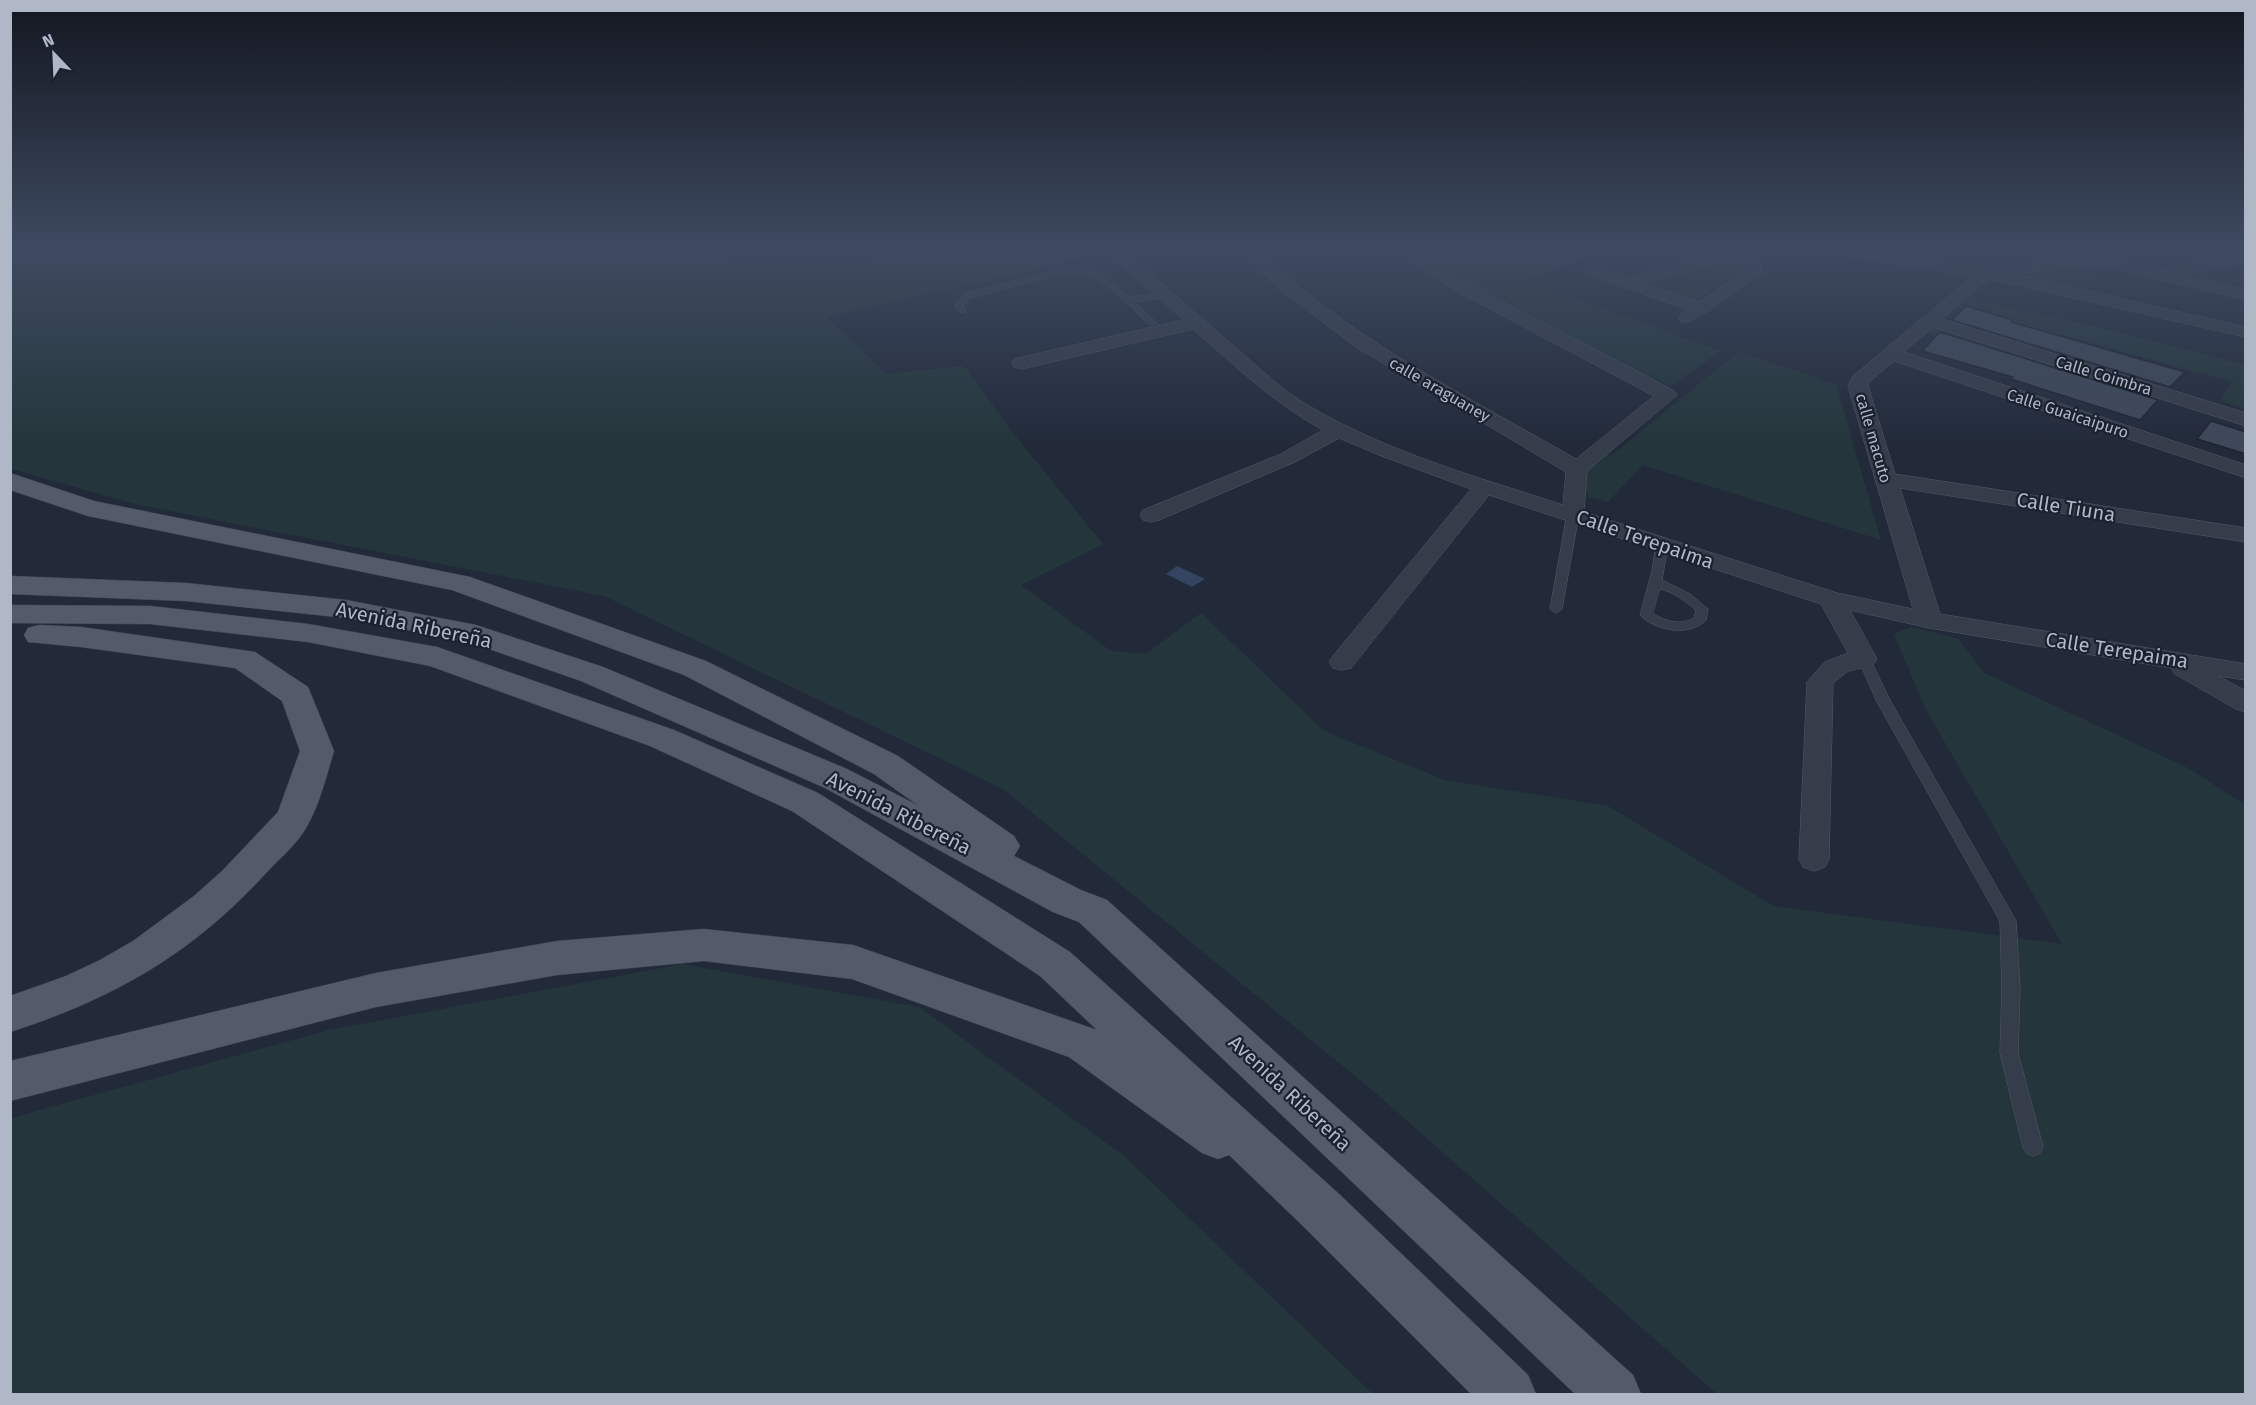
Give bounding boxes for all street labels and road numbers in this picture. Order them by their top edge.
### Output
street label: Calle Coimbra [2053,352,2154,399]
street label: calle araguaney [1386,353,1494,426]
street label: Calle Guaicaipuro [2005,385,2131,442]
street label: calle macuto [1852,391,1895,485]
street label: Calle Tiuna [2015,487,2117,527]
street label: Calle Terepaima [1573,504,1717,574]
street label: Avenida Ribereña [334,597,494,653]
street label: Calle Terepaima [2044,627,2190,673]
street label: Avenida Ribereña [823,766,975,860]
street label: Avenida Ribereña [1224,1030,1356,1156]

